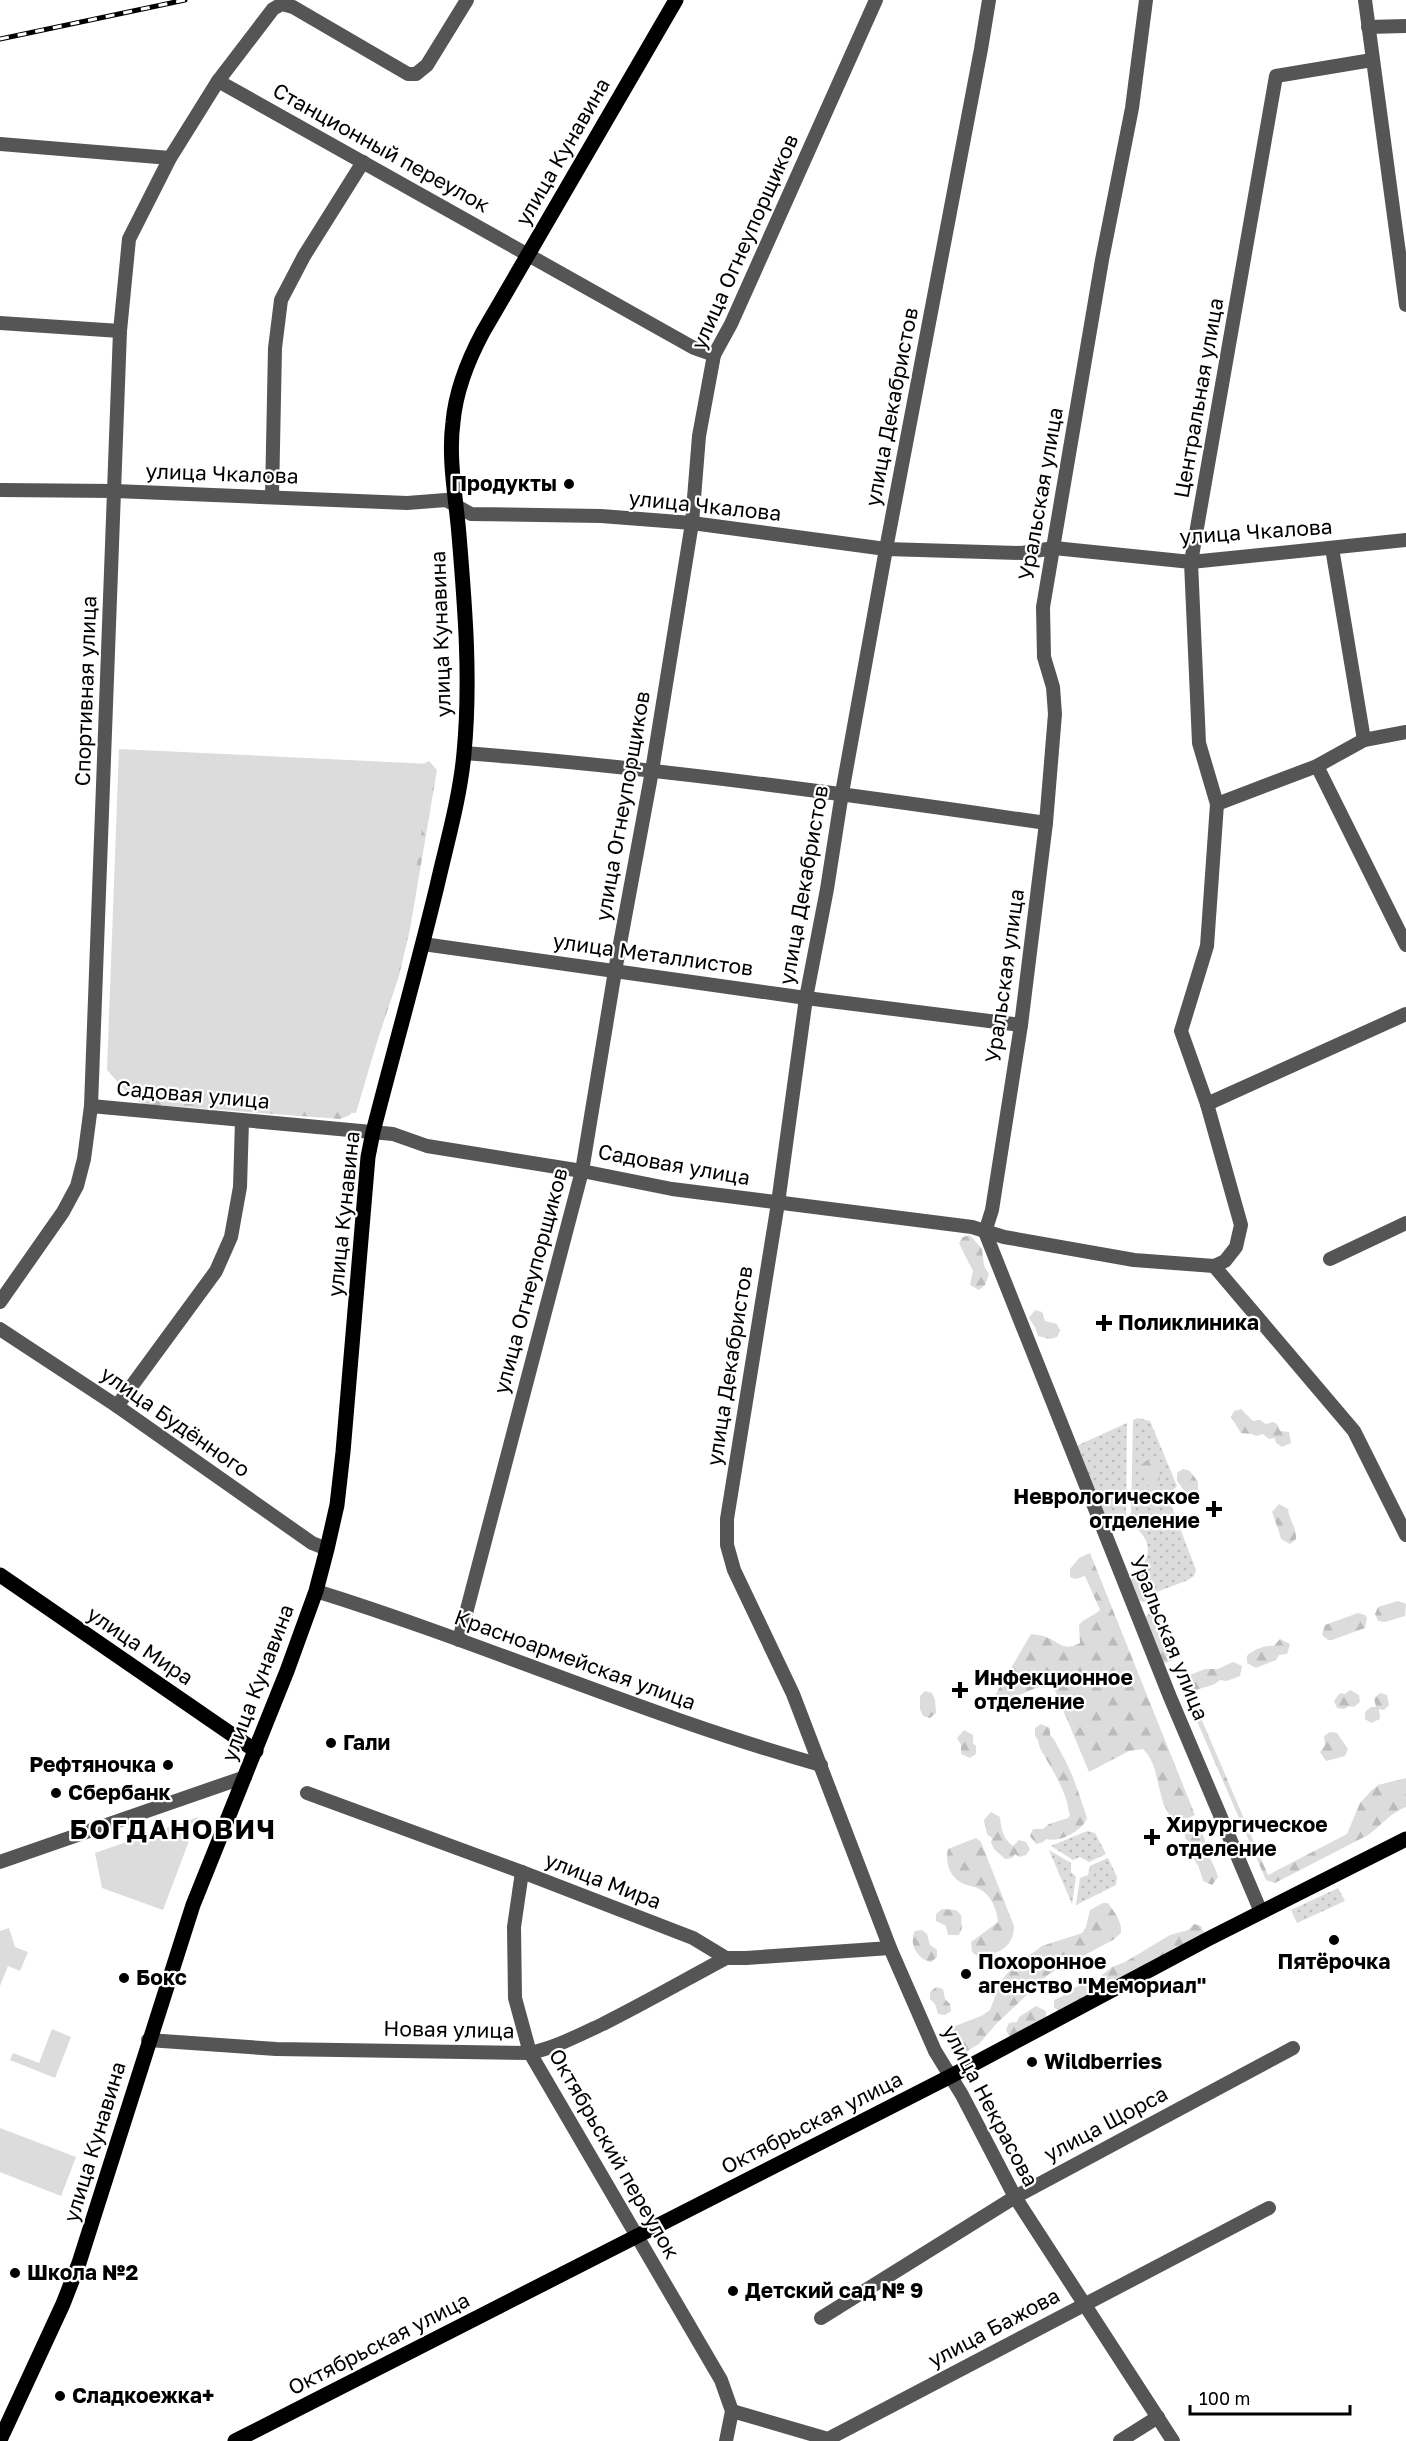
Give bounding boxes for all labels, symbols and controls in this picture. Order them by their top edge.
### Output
street label: улица Кунавина [509,73,615,230]
street label: Станционный переулок [268,77,495,218]
street label: улица Огнеупорщиков [685,130,803,353]
street label: Центральная улица [1168,296,1228,500]
street label: улица Декабристов [859,305,923,508]
street label: Уральская улица [1012,405,1068,582]
street label: улица Чкалова [145,457,299,489]
place label: Продукты [451,470,557,496]
marker: Продукты [562,477,576,491]
street label: улица Чкалова [628,484,783,526]
street label: улица Чкалова [1179,513,1333,549]
street label: улица Кунавина [424,550,456,718]
street label: Спортивная улица [69,595,101,787]
street label: улица Огнеупорщиков [589,689,655,923]
street label: улица Декабристов [773,783,833,987]
street label: Уральская улица [979,887,1029,1065]
street label: улица Металлистов [551,927,755,981]
street label: Садовая улица [115,1074,271,1114]
street label: улица Кунавина [321,1130,365,1298]
street label: Садовая улица [596,1138,752,1190]
street label: улица Огнеупорщиков [487,1165,573,1397]
street label: улица Декабристов [700,1264,758,1468]
place label: Поликлиника [1118,1309,1259,1335]
marker: Поликлиника [1095,1314,1113,1332]
street label: улица Будённого [96,1360,255,1482]
place label: Неврологическое отделение [1013,1483,1200,1533]
marker: Неврологическое отделение [1205,1500,1223,1518]
street label: Уральская улица [1125,1551,1215,1724]
street label: улица Мира [83,1600,199,1690]
street label: улица Кунавина [215,1600,299,1765]
street label: Красноармейская улица [451,1603,700,1715]
place label: Инфекционное отделение [974,1664,1133,1714]
marker: Инфекционное отделение [951,1681,969,1699]
place label: Гали [343,1729,390,1755]
marker: Гали [324,1736,338,1750]
place label: Рефтяночка [29,1751,156,1777]
marker: Рефтяночка [161,1758,175,1772]
place label: Сбербанк [68,1779,171,1805]
marker: Сбербанк [49,1786,63,1800]
place label: Хирургическое отделение [1166,1811,1328,1861]
district label: БОГДАНОВИЧ [69,1813,277,1845]
marker: Хирургическое отделение [1143,1828,1161,1846]
street label: улица Мира [542,1846,665,1914]
marker: Пятёрочка [1327,1933,1341,1947]
place label: Похоронное агенство "Мемориал" [978,1948,1206,1998]
place label: Пятёрочка [1278,1948,1390,1974]
place label: Бокс [136,1964,187,1990]
marker: Похоронное агенство "Мемориал" [959,1967,973,1981]
marker: Бокс [117,1971,131,1985]
street label: Новая улица [383,2015,515,2043]
street label: улица Некрасова [937,2020,1045,2191]
street label: Октябрьский переулок [544,2044,686,2263]
place label: Wildberries [1044,2048,1162,2074]
marker: Wildberries [1025,2055,1039,2069]
street label: улица Кунавина [57,2058,131,2225]
street label: Октябрьская улица [716,2065,907,2179]
street label: улица Щорса [1039,2080,1172,2167]
place label: Школа №2 [27,2259,138,2285]
marker: Школа №2 [8,2266,22,2280]
place label: Детский сад № 9 [745,2277,923,2303]
street label: улица Бажова [923,2282,1064,2373]
marker: Детский сад № 9 [726,2284,740,2298]
street label: Октябрьская улица [283,2286,474,2400]
scale bar [1190,2378,1350,2416]
place label: Сладкоежка+ [72,2382,214,2408]
text: 100 m [1199,2387,1250,2409]
marker: Сладкоежка+ [53,2389,67,2403]

